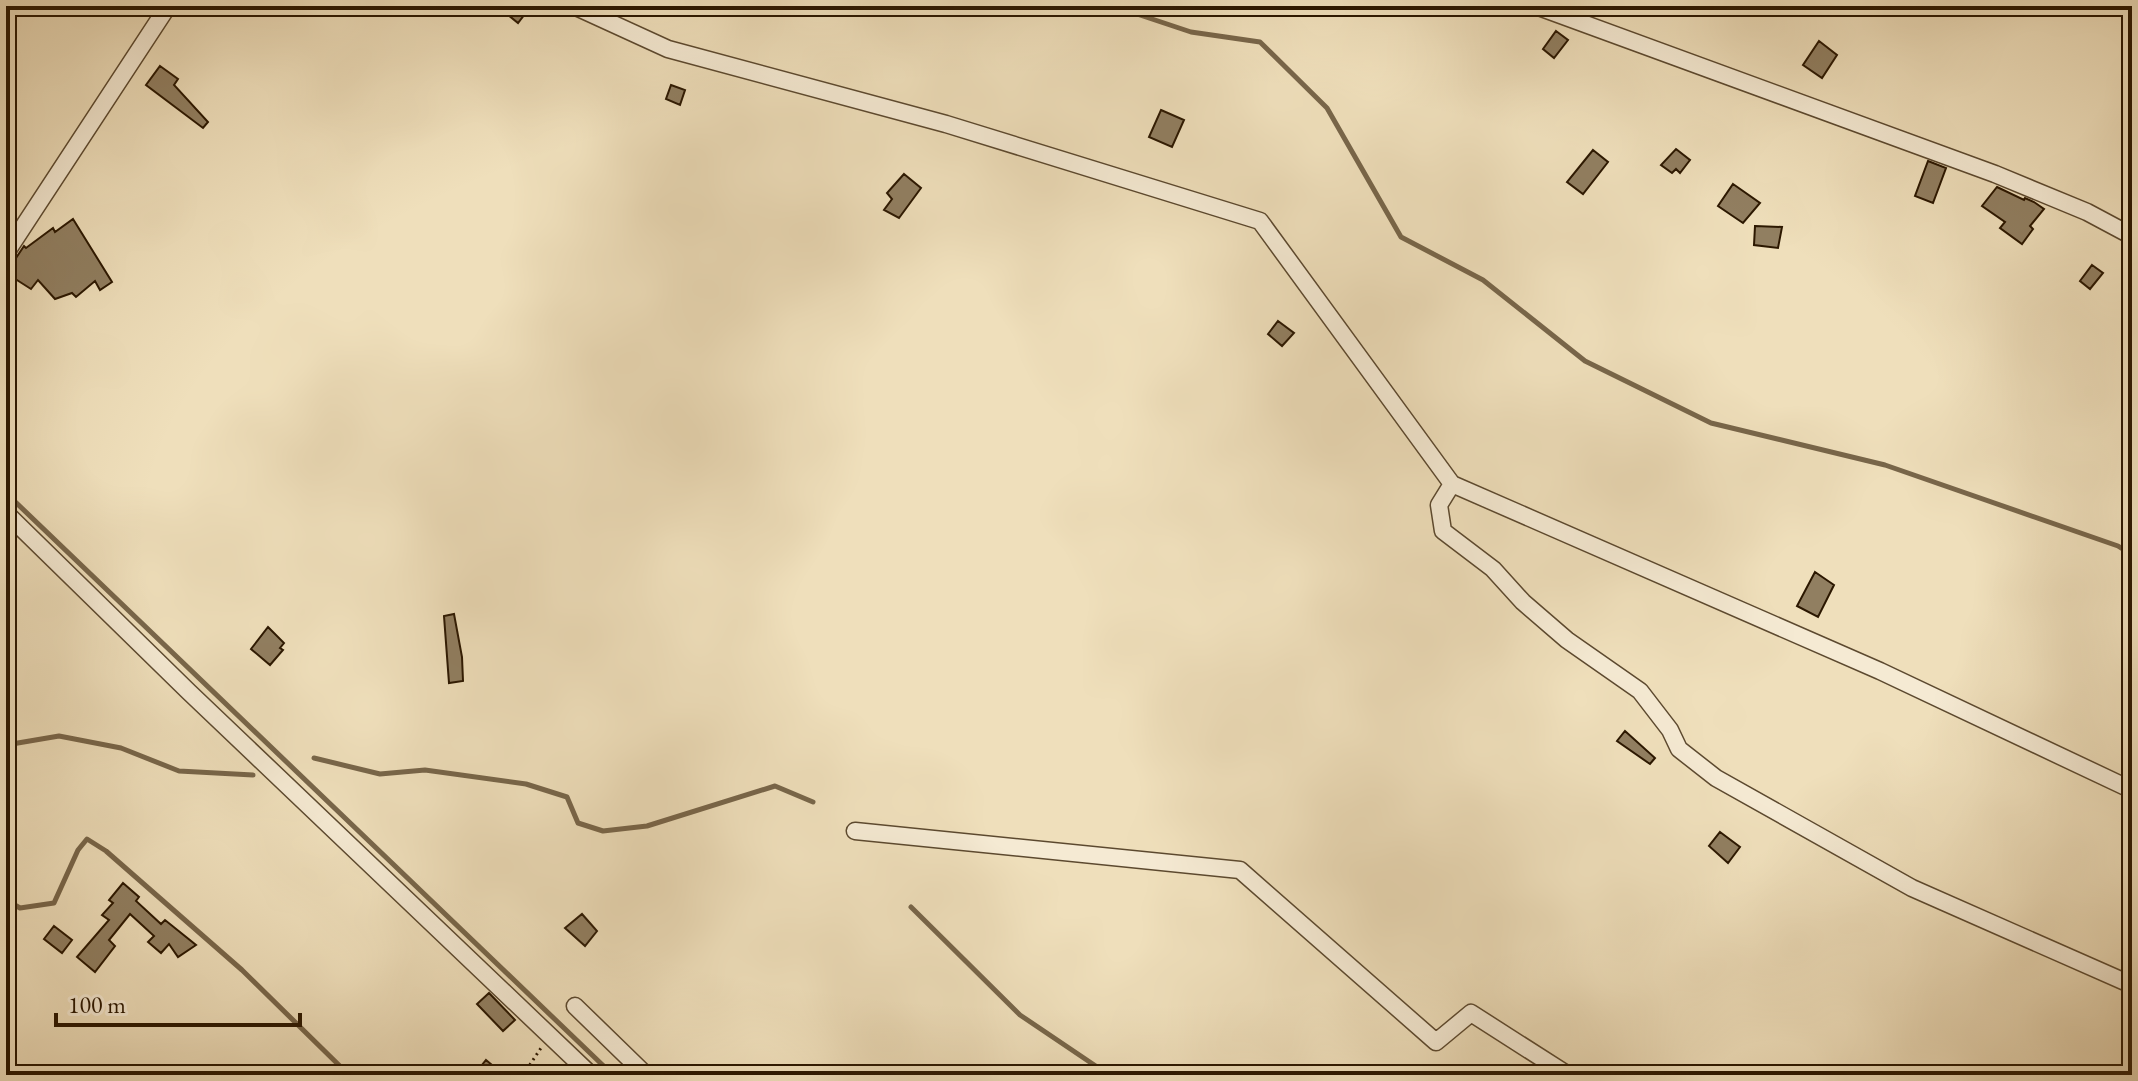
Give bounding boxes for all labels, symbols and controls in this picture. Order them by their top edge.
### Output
scale bar [56,977,300,1027]
text: 100 m [68,989,126,1020]

